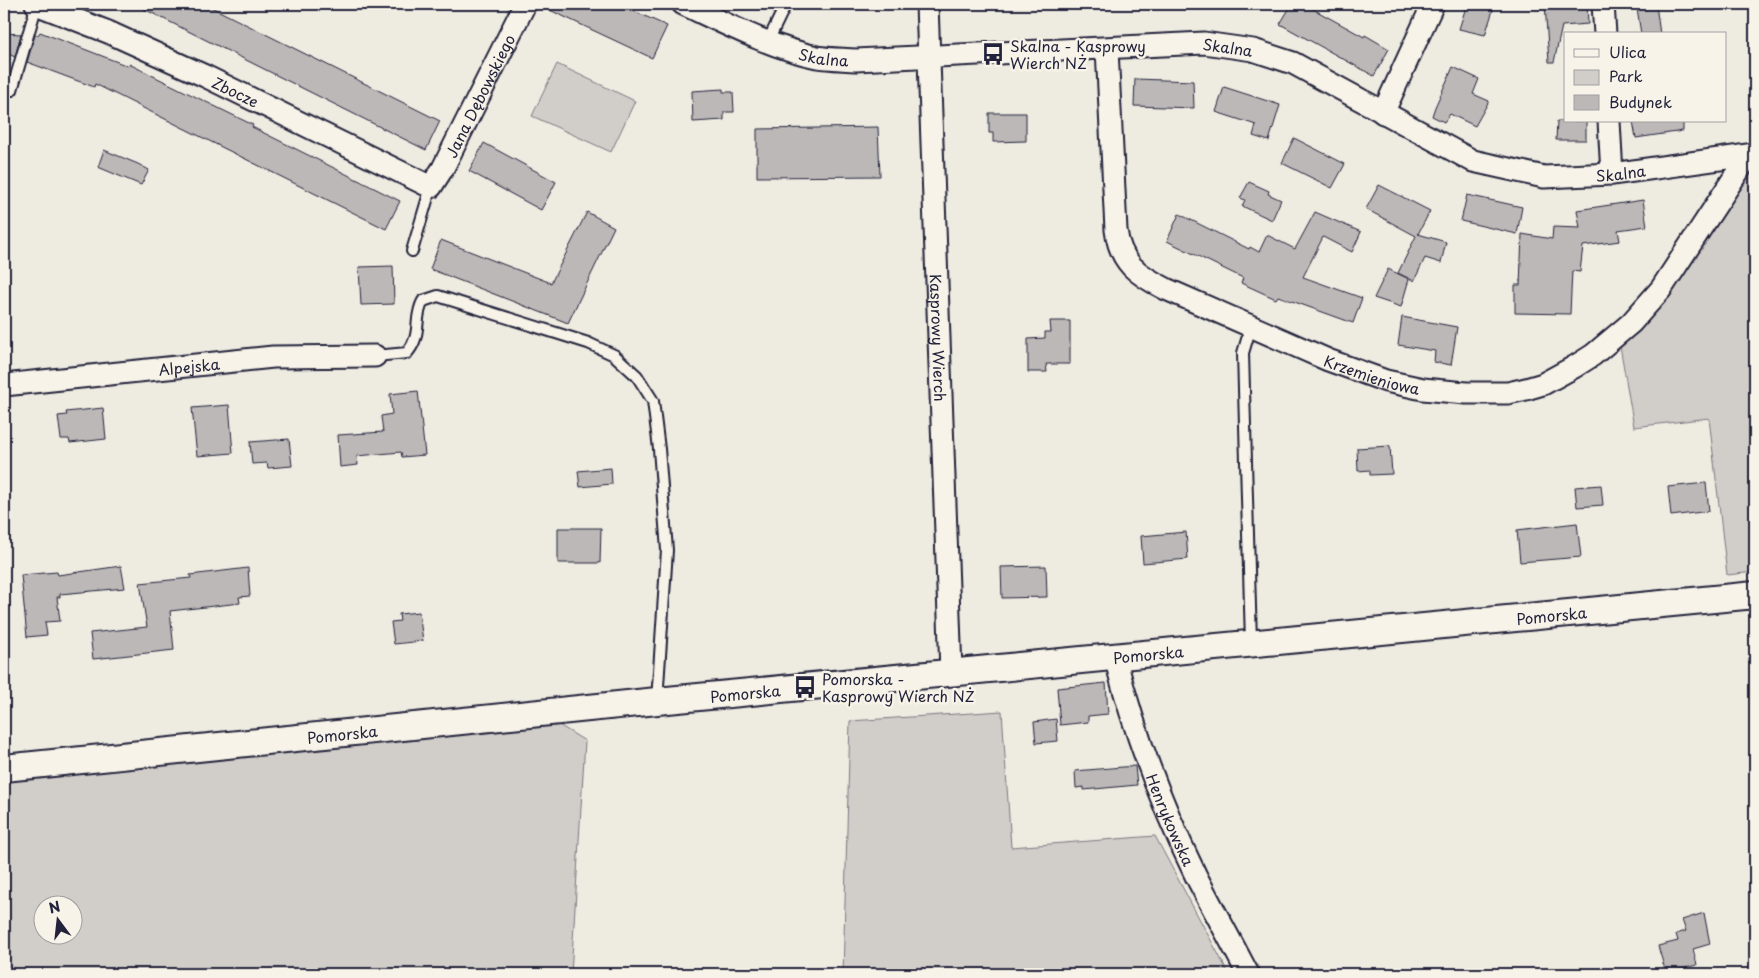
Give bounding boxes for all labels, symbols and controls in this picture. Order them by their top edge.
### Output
street label: Jana Dębowskiego [439,30,520,161]
street label: Skalna [1201,31,1255,61]
legend [1564,32,1726,122]
place label: Skalna - Kasprowy Wierch NŻ [1010,34,1146,74]
text: Ulica [1609,40,1647,63]
street label: Skalna [796,41,850,71]
bus stop icon: Skalna - Kasprowy Wierch NŻ [980,41,1006,67]
text: Park [1609,64,1643,87]
street label: Zbocze [208,70,263,112]
text: Budynek [1609,90,1672,113]
street label: Skalna [1595,158,1648,186]
street label: Kasprowy Wierch [925,274,953,402]
street label: Krzemieniowa [1321,348,1423,400]
street label: Alpejska [157,351,221,380]
street label: Pomorska [1515,600,1588,629]
street label: Pomorska [1112,639,1185,668]
place label: Pomorska - Kasprowy Wierch NŻ [822,667,975,707]
bus stop icon: Pomorska - Kasprowy Wierch NŻ [792,674,818,700]
street label: Pomorska [709,678,782,707]
street label: Pomorska [306,718,379,748]
street label: Henrykowska [1141,770,1201,870]
text: N [46,895,63,919]
north arrow [32,896,82,946]

